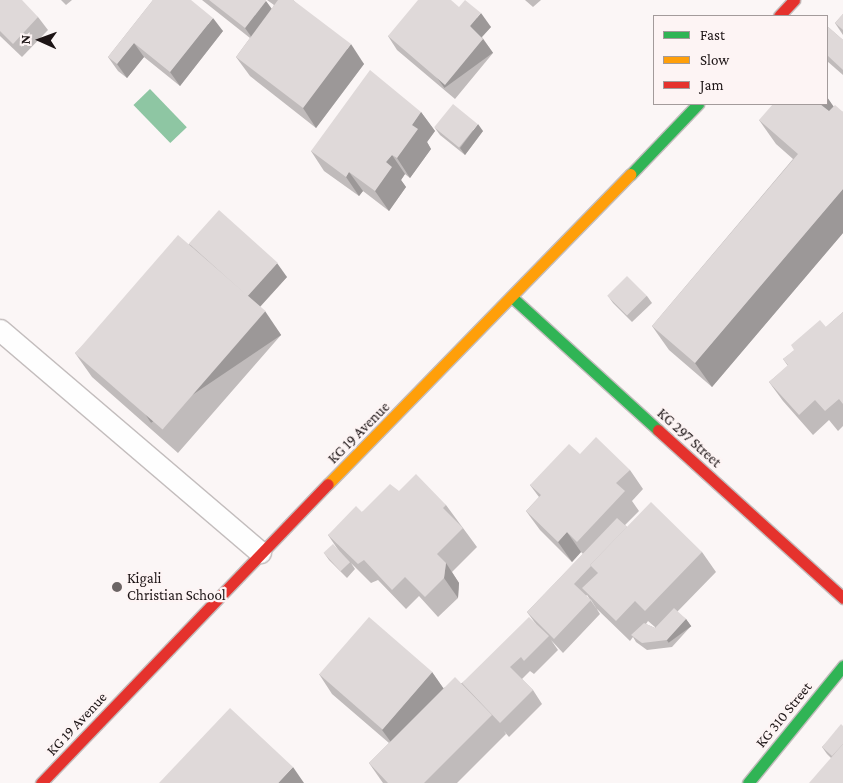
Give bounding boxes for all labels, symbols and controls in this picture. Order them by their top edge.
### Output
north arrow [15,15,65,65]
legend [653,15,828,105]
text: Fast [700,27,725,43]
text: N [17,34,33,45]
text: Slow [700,52,729,68]
text: Jam [700,77,723,93]
street label: KG 19 Avenue [324,398,394,468]
street label: KG 297 Street [653,405,725,471]
place label: Kigali Christian School [127,569,226,604]
marker: Kigali Christian School [111,581,123,593]
street label: KG 310 Street [752,679,816,751]
street label: KG 19 Avenue [43,688,111,760]

